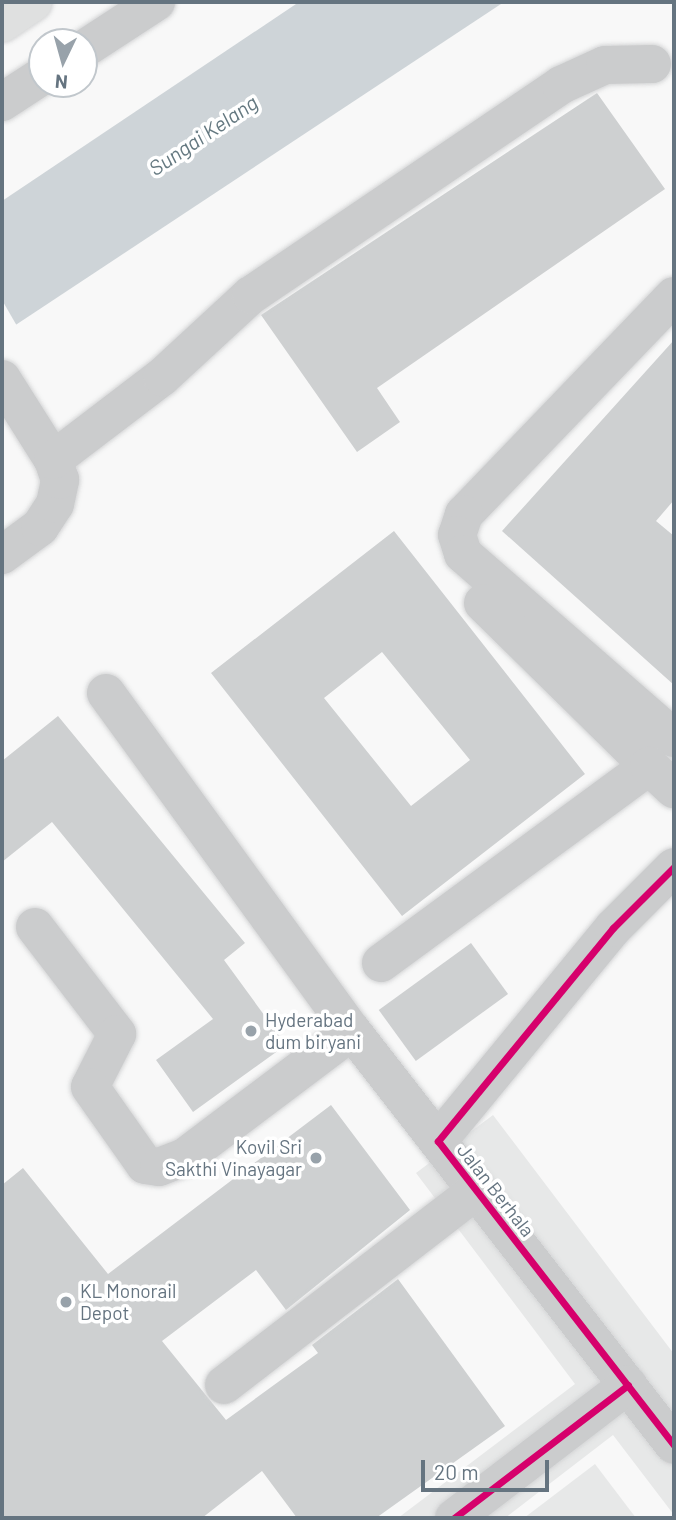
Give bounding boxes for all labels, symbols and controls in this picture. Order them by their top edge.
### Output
north arrow [28,28,98,98]
text: N [54,70,69,94]
water label: Sungai Kelang [144,89,262,181]
place label: Hyderabad dum biryani [265,1009,361,1053]
marker: Hyderabad dum biryani [243,1023,259,1039]
place label: Kovil Sri Sakthi Vinayagar [165,1136,302,1180]
street label: Jalan Berhala [453,1139,539,1241]
marker: Kovil Sri Sakthi Vinayagar [308,1150,324,1166]
place label: KL Monorail Depot [80,1280,176,1324]
marker: KL Monorail Depot [58,1294,74,1310]
scale bar [424,1446,552,1490]
text: 20 m [434,1459,479,1484]

